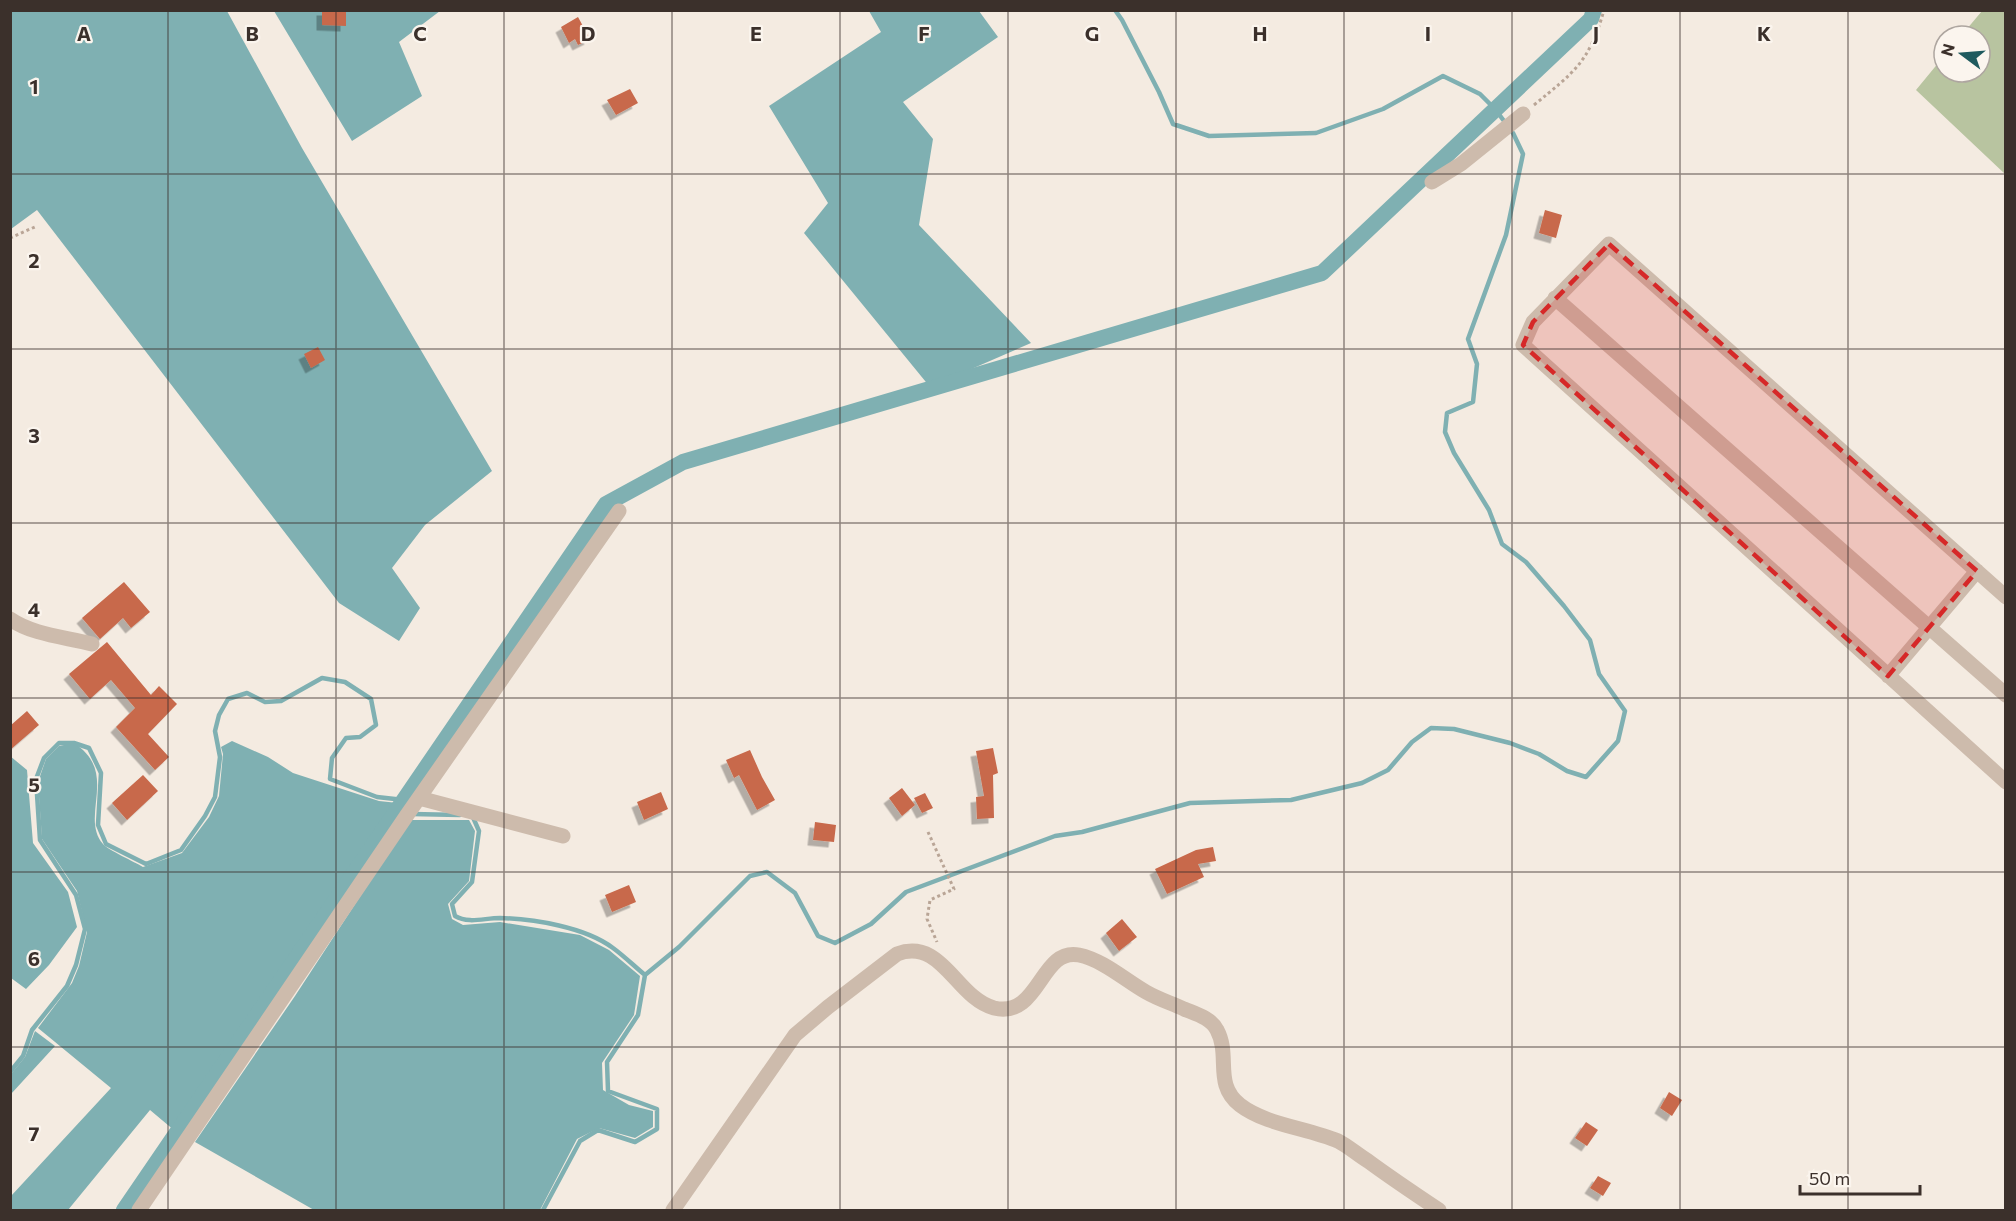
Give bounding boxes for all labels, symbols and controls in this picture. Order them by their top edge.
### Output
text: A [77,21,91,45]
text: B [245,21,259,45]
text: C [413,21,427,45]
text: D [581,21,595,45]
text: E [750,21,762,45]
text: F [918,21,930,45]
text: G [1085,21,1099,45]
text: H [1253,21,1268,45]
text: I [1425,21,1431,45]
text: J [1593,21,1599,45]
text: K [1757,21,1771,45]
north arrow [1932,24,1992,84]
text: N [1936,41,1958,58]
text: 1 [29,74,39,98]
text: 2 [28,248,40,272]
text: 3 [28,423,40,447]
text: 4 [28,597,40,621]
text: 5 [28,772,40,796]
text: 6 [28,946,40,970]
text: 7 [29,1121,40,1145]
scale bar [1800,1158,1920,1196]
text: 50 m [1809,1167,1850,1189]

